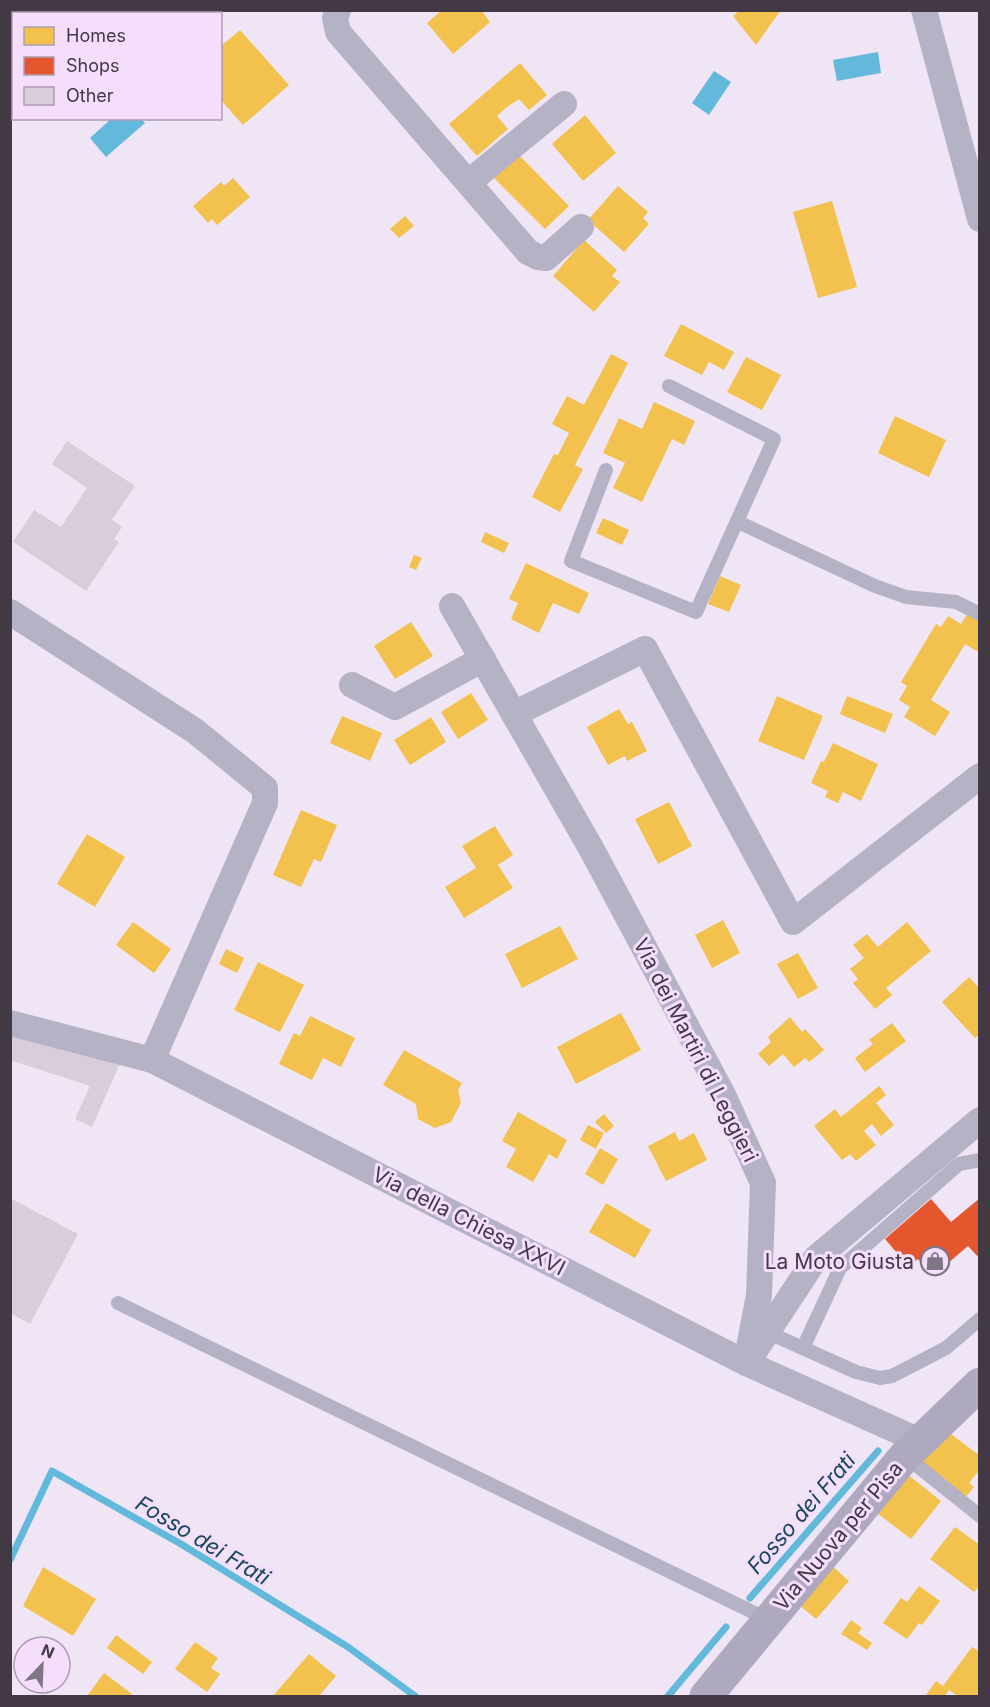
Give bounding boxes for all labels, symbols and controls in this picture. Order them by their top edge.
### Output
legend [12,12,222,120]
text: Homes [66,25,126,46]
text: Shops [66,55,120,76]
text: Other [66,85,114,106]
street label: Via dei Martiri di Leggieri [629,934,763,1166]
street label: Via della Chiesa XXVI [368,1162,570,1280]
shop icon: La Moto Giusta [919,1245,951,1277]
place label: La Moto Giusta [765,1249,914,1274]
water label: Fosso dei Frati [741,1447,861,1579]
street label: Via Nuova per Pisa [768,1456,908,1616]
water label: Fosso dei Frati [131,1490,275,1591]
north arrow [12,1635,72,1695]
text: N [38,1640,57,1663]

